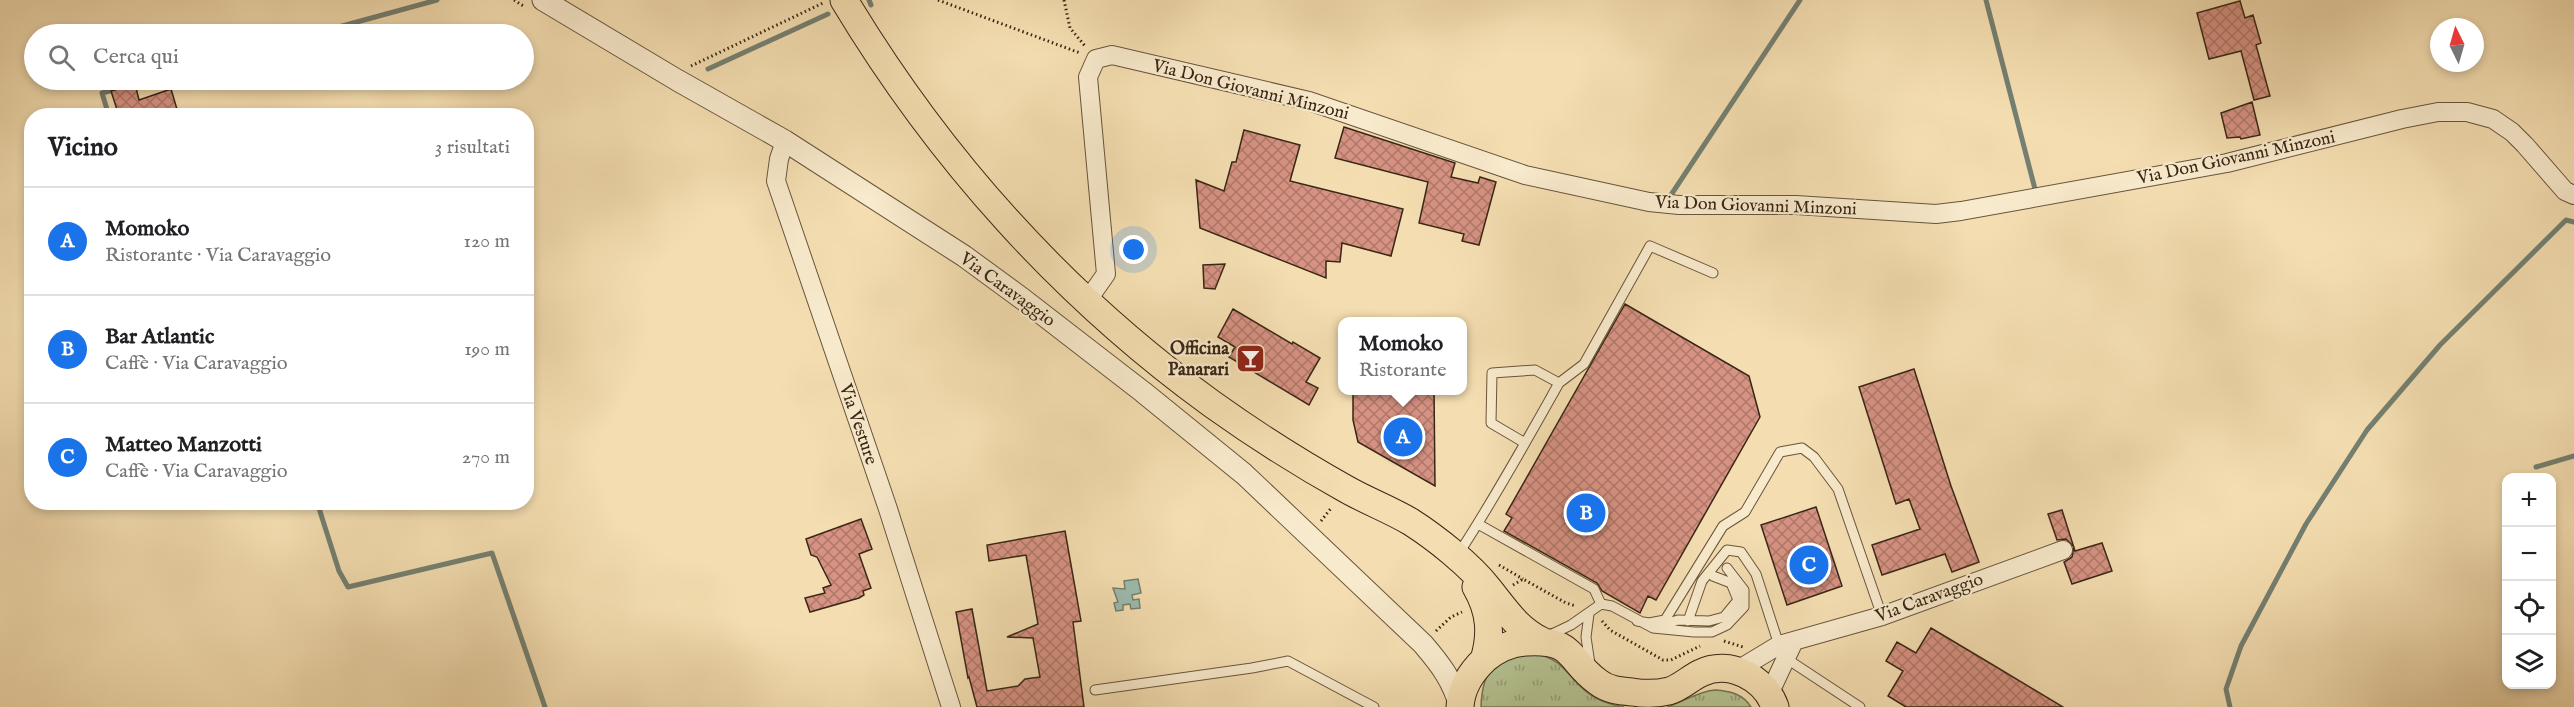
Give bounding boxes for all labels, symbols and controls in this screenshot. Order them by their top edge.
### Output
north arrow [2430,18,2484,72]
search box [24,24,534,90]
icon: search [45,41,78,74]
text: Cerca qui [93,43,179,71]
street label: Via Don Giovanni Minzoni [1149,55,1351,126]
street label: Via Don Giovanni Minzoni [2134,126,2338,191]
text: Vicino [48,131,118,164]
text: 3 risultati [435,135,510,160]
street label: Via Don Giovanni Minzoni [1654,191,1857,222]
text: Momoko [105,215,189,243]
text: A [61,229,74,254]
text: 120 m [464,229,510,254]
your location [1119,235,1148,264]
text: Ristorante · Via Caravaggio [105,243,331,268]
street label: Via Caravaggio [954,247,1060,333]
popup [1338,317,1467,395]
text: Bar Atlantic [105,323,214,351]
text: Momoko [1359,330,1443,358]
text: B [61,337,74,362]
text: 190 m [464,337,510,362]
place label: Officina Panarari [1168,338,1230,382]
bar icon: Officina Panarari [1234,342,1266,374]
text: Caffè · Via Caravaggio [105,351,287,376]
text: Ristorante [1359,358,1446,383]
street label: Via Vesture [833,380,882,468]
pin: A [1384,414,1422,460]
text: Matteo Manzotti [105,431,262,459]
text: C [60,445,75,470]
text: 270 m [462,445,510,470]
text: Caffè · Via Caravaggio [105,459,287,484]
map controls [2502,473,2556,689]
button: + [2502,473,2556,527]
pin: B [1566,490,1606,536]
button: − [2502,527,2556,581]
pin: C [1790,542,1828,588]
street label: Via Caravaggio [1872,568,1987,629]
button: locate [2502,581,2556,635]
button: layers [2502,635,2556,689]

